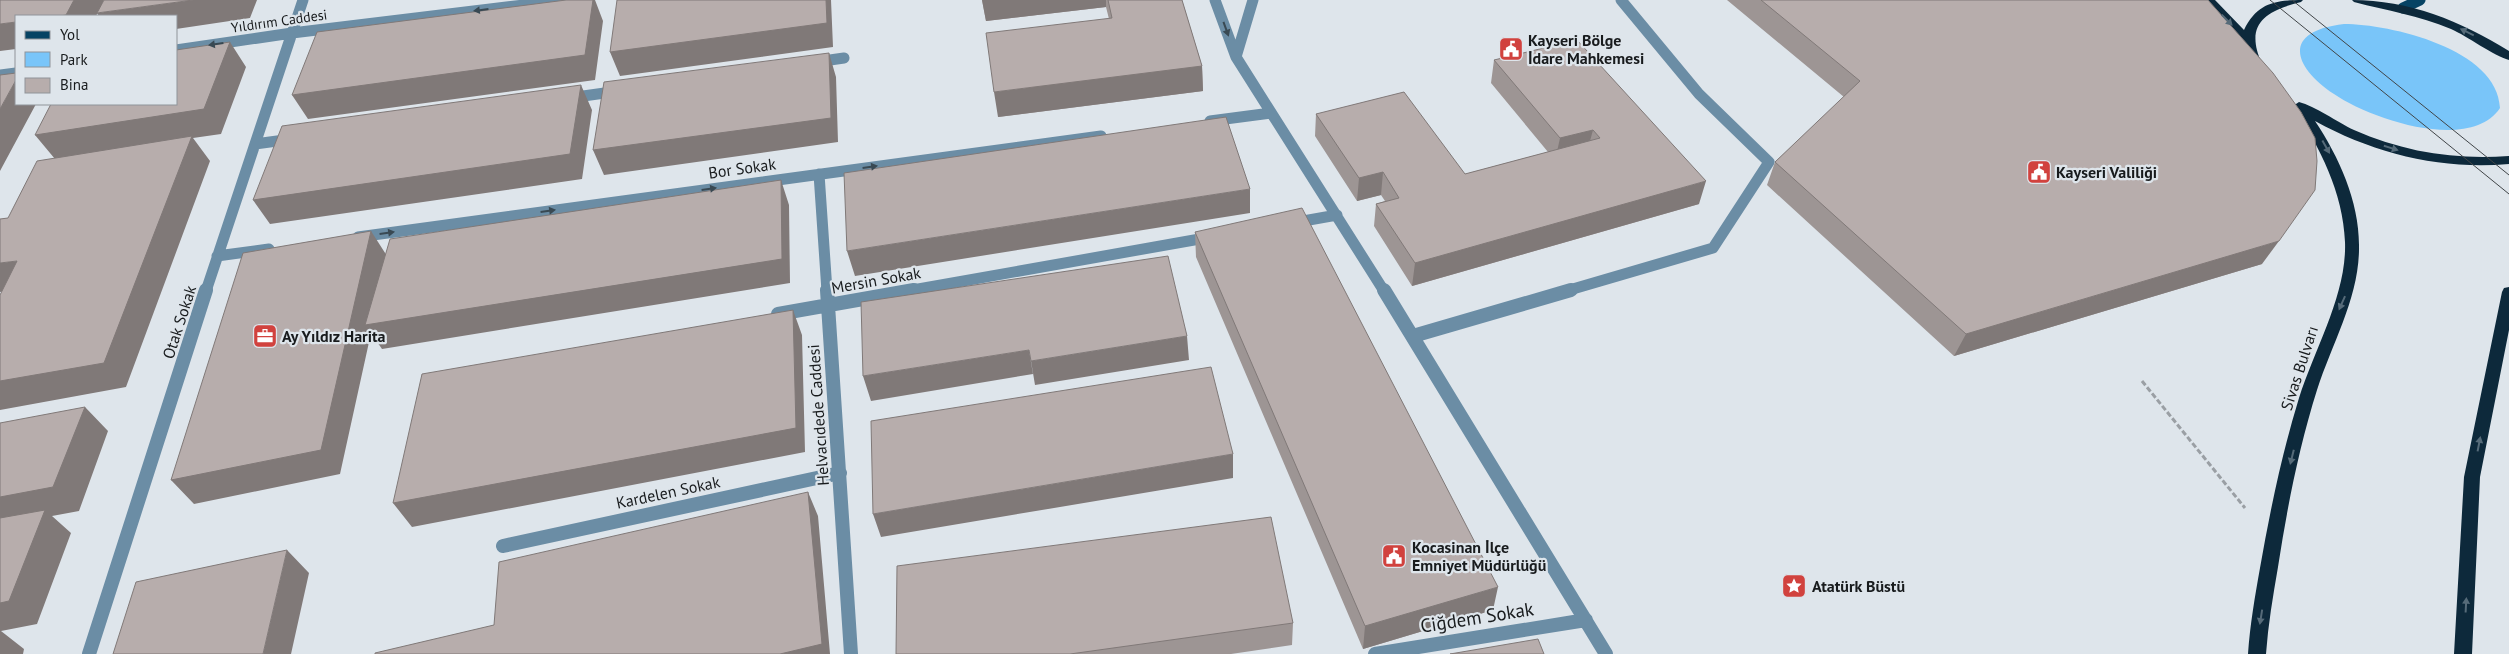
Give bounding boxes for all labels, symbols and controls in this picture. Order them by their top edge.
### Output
street label: Yıldırım Caddesi [230,5,328,37]
one-way arrow [473,6,489,14]
one-way arrow [2221,14,2233,26]
legend [15,15,178,105]
one-way arrow [1223,21,1230,36]
text: Yol [60,25,80,44]
one-way arrow [2460,28,2474,36]
place label: Kayseri Bölge İdare Mahkemesi [1528,30,1644,68]
public building icon: Kayseri Bölge İdare Mahkemesi [1498,36,1524,62]
one-way arrow [208,40,224,48]
text: Park [60,50,88,69]
text: Bina [60,75,88,94]
one-way arrow [2321,140,2330,154]
one-way arrow [2383,144,2398,152]
street label: Bor Sokak [707,153,777,183]
public building icon: Kayseri Valiliği [2026,159,2052,185]
place label: Kayseri Valiliği [2056,162,2157,182]
one-way arrow [862,163,878,171]
one-way arrow [701,185,717,193]
one-way arrow [540,207,556,215]
one-way arrow [379,229,395,237]
street label: Mersin Sokak [830,262,923,298]
street label: Otak Sokak [158,282,200,361]
one-way arrow [2338,296,2346,310]
office icon: Ay Yıldız Harita [252,323,278,349]
street label: Sivas Bulvarı [2276,323,2322,413]
place label: Ay Yıldız Harita [282,326,386,346]
street label: Helvacıdede Caddesi [803,344,833,486]
one-way arrow [2475,436,2483,451]
one-way arrow [2288,450,2296,465]
street label: Kardelen Sokak [614,471,722,513]
place label: Kocasinan İlçe Emniyet Müdürlüğü [1412,537,1546,575]
public building icon: Kocasinan İlçe Emniyet Müdürlüğü [1381,543,1407,569]
place icon: Atatürk Büstü [1781,573,1807,599]
place label: Atatürk Büstü [1812,576,1905,596]
street label: Ciğdem Sokak [1419,596,1535,638]
one-way arrow [2462,597,2470,613]
one-way arrow [2257,609,2265,625]

